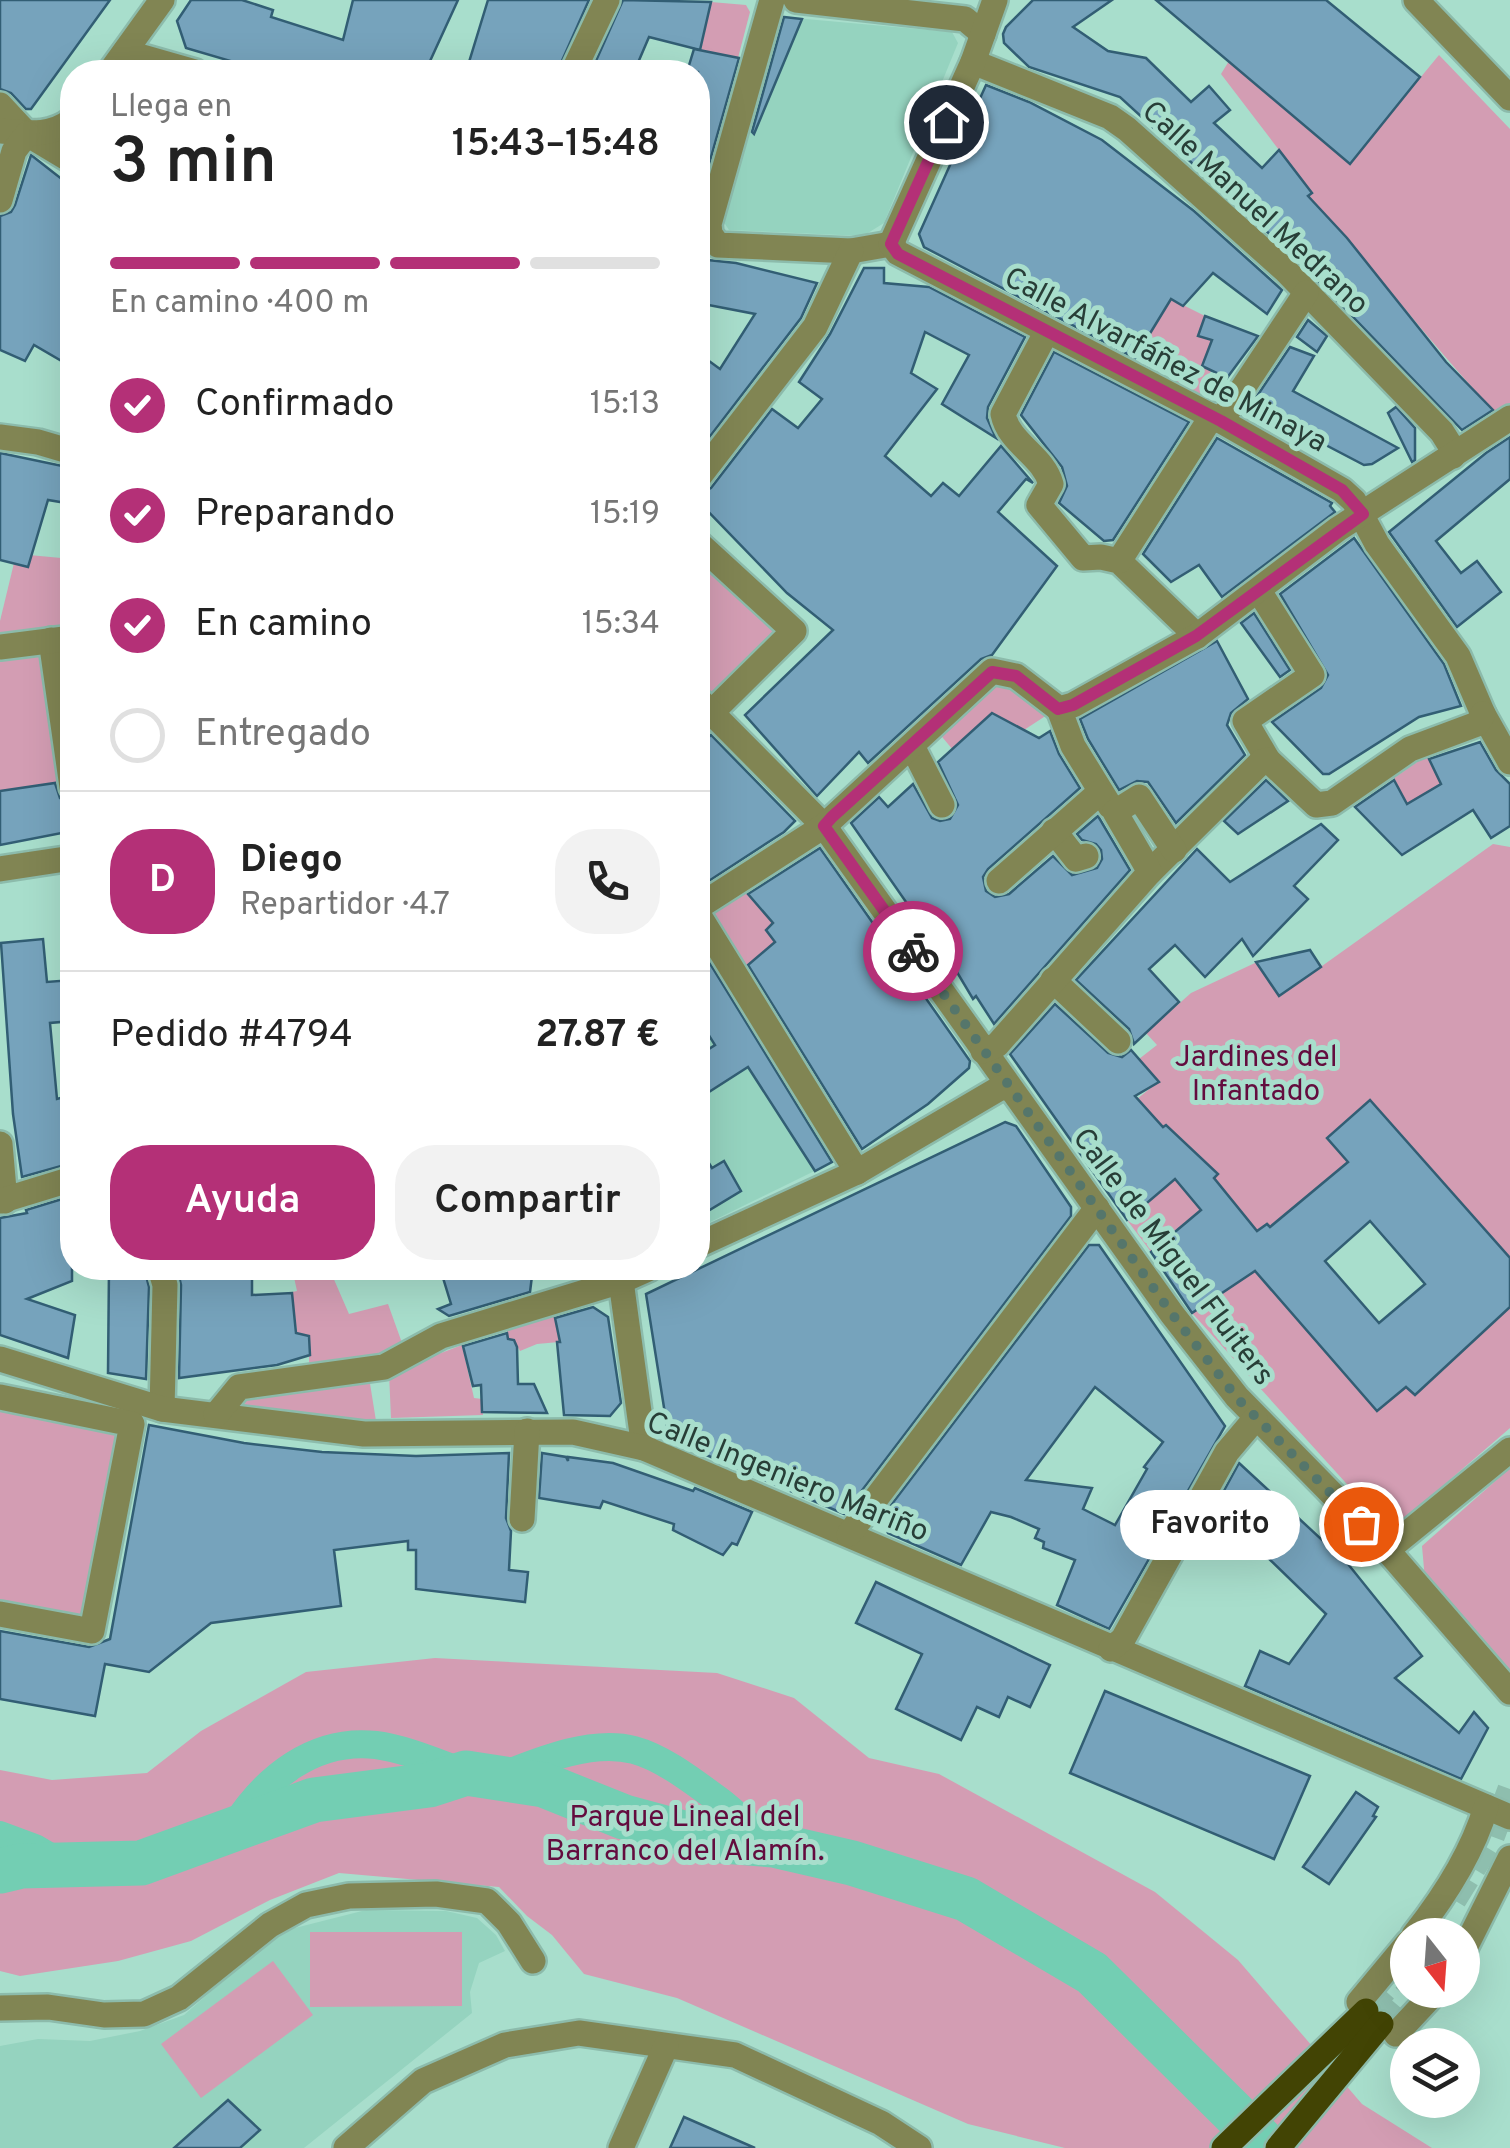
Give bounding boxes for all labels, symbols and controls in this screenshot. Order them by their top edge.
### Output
pin [904,80,989,165]
text: Llega en [110,88,232,128]
street label: Calle Manuel Medrano [1133,94,1376,324]
icon: home [919,95,974,150]
text: 15:43–15:48 [452,121,660,170]
text: 3 min [110,124,277,206]
street label: Calle Alvarfáñez de Minaya [997,260,1333,462]
text: En camino · 400 m [110,284,369,324]
icon: check [110,378,165,433]
text: Confirmado [195,381,395,430]
text: 15:13 [590,385,660,425]
icon: check [110,488,165,543]
text: Preparando [195,491,395,540]
text: 15:19 [590,495,660,535]
icon: check [110,598,165,653]
text: En camino [195,601,372,650]
text: 15:34 [582,605,660,645]
text: Entregado [195,711,371,760]
button: phone [555,829,660,934]
text: Diego [240,837,343,886]
text: D [149,857,176,906]
text: Repartidor · 4.7 [240,886,450,926]
courier [863,901,963,1001]
icon: bike [886,924,941,979]
text: Pedido #4794 [110,1012,353,1061]
text: 27.87 € [535,1012,660,1061]
park label: Jardines del Infantado [1174,1040,1338,1111]
street label: Calle de Miguel Fluiters [1063,1121,1281,1394]
button: Ayuda [110,1145,375,1260]
button: Compartir [395,1145,660,1260]
street label: Calle Ingeniero Mariño [641,1405,933,1552]
pin [1319,1482,1404,1567]
callout: Favorito [1121,1489,1301,1559]
icon: bag [1334,1497,1389,1552]
text: Favorito [1150,1505,1270,1545]
park label: Parque Lineal del Barranco del Alamín. [545,1800,825,1871]
north arrow [1390,1918,1480,2008]
map controls [1390,1918,1480,2118]
button: layers [1390,2028,1480,2118]

